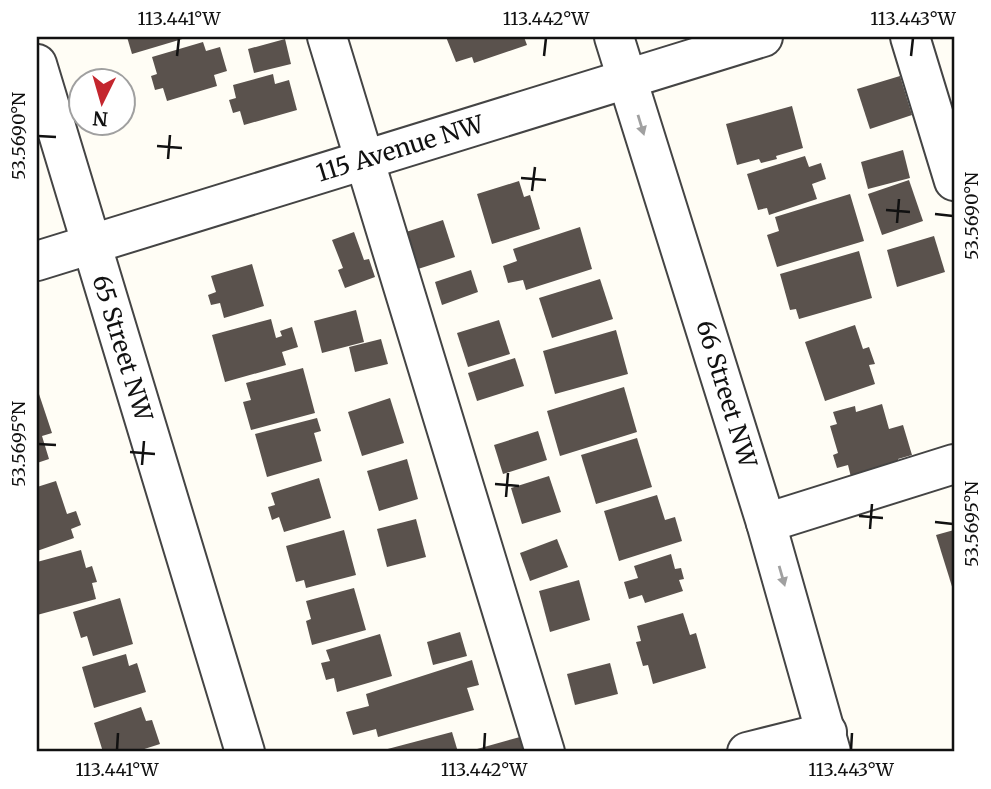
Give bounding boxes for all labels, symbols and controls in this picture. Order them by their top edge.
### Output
text: 113.441°W [138,7,222,30]
text: 113.442°W [503,7,590,30]
text: 113.443°W [870,7,957,30]
north arrow [66,66,136,136]
text: 53.5690°N [7,92,30,180]
text: N [92,106,109,132]
street label: 115 Avenue NW [312,108,488,189]
one-way arrow [637,115,647,136]
text: 53.5690°N [960,172,983,260]
street label: 65 Street NW [86,271,160,426]
street label: 66 Street NW [689,316,764,472]
text: 53.5695°N [7,401,30,487]
text: 53.5695°N [960,481,983,567]
one-way arrow [777,566,787,587]
text: 113.441°W [76,758,160,781]
text: 113.442°W [441,758,528,781]
text: 113.443°W [808,758,895,781]

